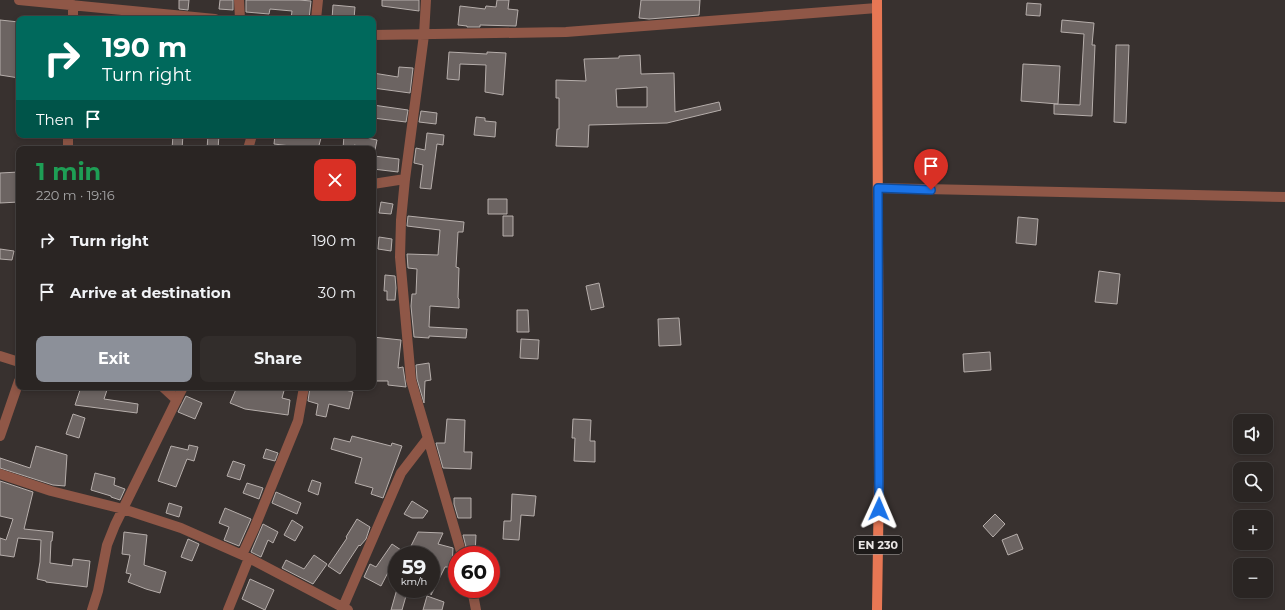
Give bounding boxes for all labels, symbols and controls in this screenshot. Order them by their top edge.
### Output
text: 190 m [102,30,187,64]
icon: right [36,32,88,84]
text: Turn right [102,64,192,86]
icon: arrive [82,108,104,130]
text: Then [36,110,74,129]
pin [914,149,948,190]
icon: arrive [920,155,942,177]
text: 1 min [36,157,101,186]
button: close [314,159,356,201]
text: 220 m · 19:16 [36,187,115,203]
icon: right [36,229,58,251]
text: Turn right [70,231,149,250]
text: 190 m [312,231,356,250]
icon: arrive [36,281,58,303]
text: Arrive at destination [70,283,231,302]
text: 30 m [318,283,356,302]
button: Exit [36,336,192,382]
button: Share [200,336,356,382]
map controls [1233,414,1273,598]
button: sound [1233,414,1273,454]
button: search [1233,462,1273,502]
position arrow [858,488,900,530]
button: + [1233,510,1273,550]
road number: EN 230 [854,536,902,554]
speed limit sign: 60 [448,546,500,598]
text: 59 [402,555,426,579]
button: − [1233,558,1273,598]
text: km/h [401,575,427,588]

